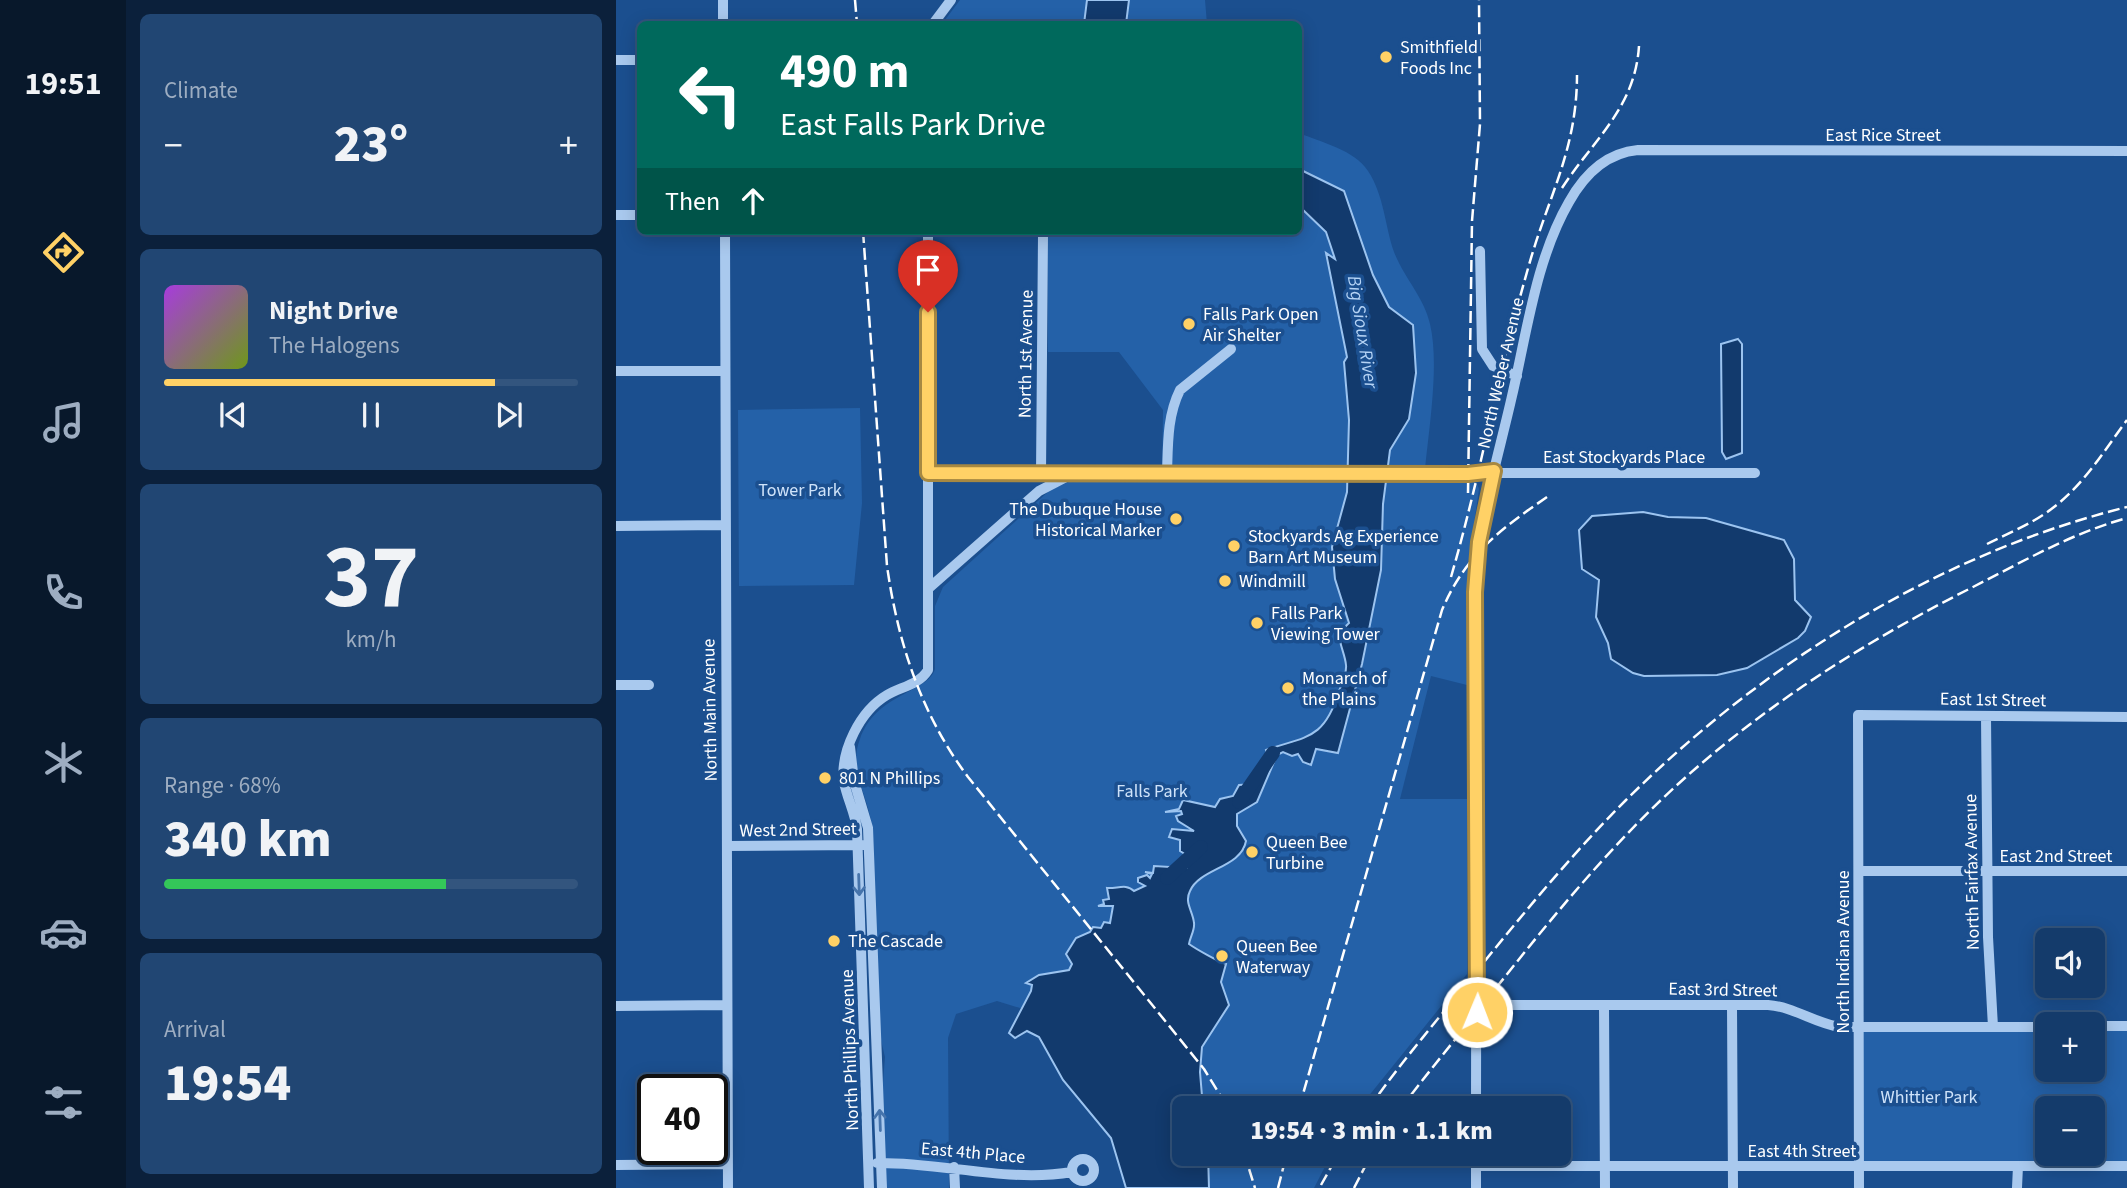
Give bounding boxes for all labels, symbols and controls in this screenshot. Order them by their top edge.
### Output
place label: Smithfield Foods Inc [1400,35,1478,81]
text: 490 m [780,37,909,107]
icon: left [665,49,756,140]
marker: Smithfield Foods Inc [1378,49,1394,65]
text: 19:51 [24,61,102,107]
text: Climate [164,74,238,107]
text: East Falls Park Drive [780,102,1046,148]
text: 23° [334,108,408,182]
text: − [164,119,183,173]
text: + [559,119,578,173]
street label: East Rice Street [1825,123,1941,148]
icon: ahead [734,182,772,220]
text: Then [665,183,720,220]
icon: directions [39,228,88,277]
pin [898,240,958,312]
icon: arrive [909,251,947,289]
water label: Big Sioux River [1340,274,1384,392]
street label: North 1st Avenue [1012,290,1040,418]
text: Night Drive [269,292,398,329]
street label: North Weber Avenue [1471,295,1531,451]
place label: Falls Park Open Air Shelter [1203,302,1319,348]
marker: Falls Park Open Air Shelter [1181,316,1197,332]
text: The Halogens [269,329,400,362]
icon: previous [214,396,252,434]
icon: pause [352,396,390,434]
icon: next [490,396,528,434]
icon: music [39,398,88,447]
street label: East Stockyards Place [1543,445,1705,470]
park label: Tower Park [758,478,842,503]
place label: The Dubuque House Historical Marker [1009,497,1163,543]
marker: The Dubuque House Historical Marker [1168,511,1184,527]
text: 37 [323,513,419,642]
place label: Stockyards Ag Experience Barn Art Museum [1248,524,1439,570]
marker: Stockyards Ag Experience Barn Art Museum [1226,538,1242,554]
icon: phone [39,568,88,617]
place label: Windmill [1239,569,1306,594]
marker: Windmill [1217,573,1233,589]
place label: Falls Park Viewing Tower [1271,601,1381,647]
marker: Falls Park Viewing Tower [1249,615,1265,631]
text: km/h [345,623,397,656]
street label: North Main Avenue [696,638,724,782]
place label: Monarch of the Plains [1302,666,1387,712]
marker: Monarch of the Plains [1280,680,1296,696]
street label: East 1st Street [1940,687,2046,713]
icon: climate [39,738,88,787]
place label: 801 N Phillips [839,766,940,791]
text: Range · 68% [164,769,281,802]
marker: 801 N Phillips [817,770,833,786]
park label: Falls Park [1116,779,1188,804]
street label: North Fairfax Avenue [1958,794,1986,950]
text: 340 km [164,803,332,877]
street label: West 2nd Street [739,816,857,844]
place label: Queen Bee Turbine [1266,830,1348,876]
marker: Queen Bee Turbine [1244,844,1260,860]
street label: East 2nd Street [2000,844,2112,869]
street label: North Indiana Avenue [1831,870,1856,1034]
one-way arrow [853,873,866,896]
icon: car [39,908,88,957]
map controls [2035,928,2105,1166]
button: sound [2035,928,2105,998]
place label: The Cascade [848,929,943,954]
marker: The Cascade [826,933,842,949]
place label: Queen Bee Waterway [1236,934,1318,980]
marker: Queen Bee Waterway [1214,948,1230,964]
street label: North Phillips Avenue [835,969,865,1131]
position arrow [1440,975,1514,1049]
street label: East 3rd Street [1668,977,1778,1003]
button: + [2035,1012,2105,1082]
text: Arrival [164,1013,226,1046]
text: 19:54 [164,1047,291,1121]
speed limit sign: 40 [637,1074,728,1165]
icon: filters [39,1078,88,1127]
park label: Whittier Park [1880,1085,1978,1110]
button: − [2035,1096,2105,1166]
one-way arrow [873,1109,886,1132]
text: 19:54 · 3 min · 1.1 km [1250,1112,1493,1149]
street label: East 4th Place [920,1136,1026,1170]
street label: East 4th Street [1748,1139,1856,1164]

